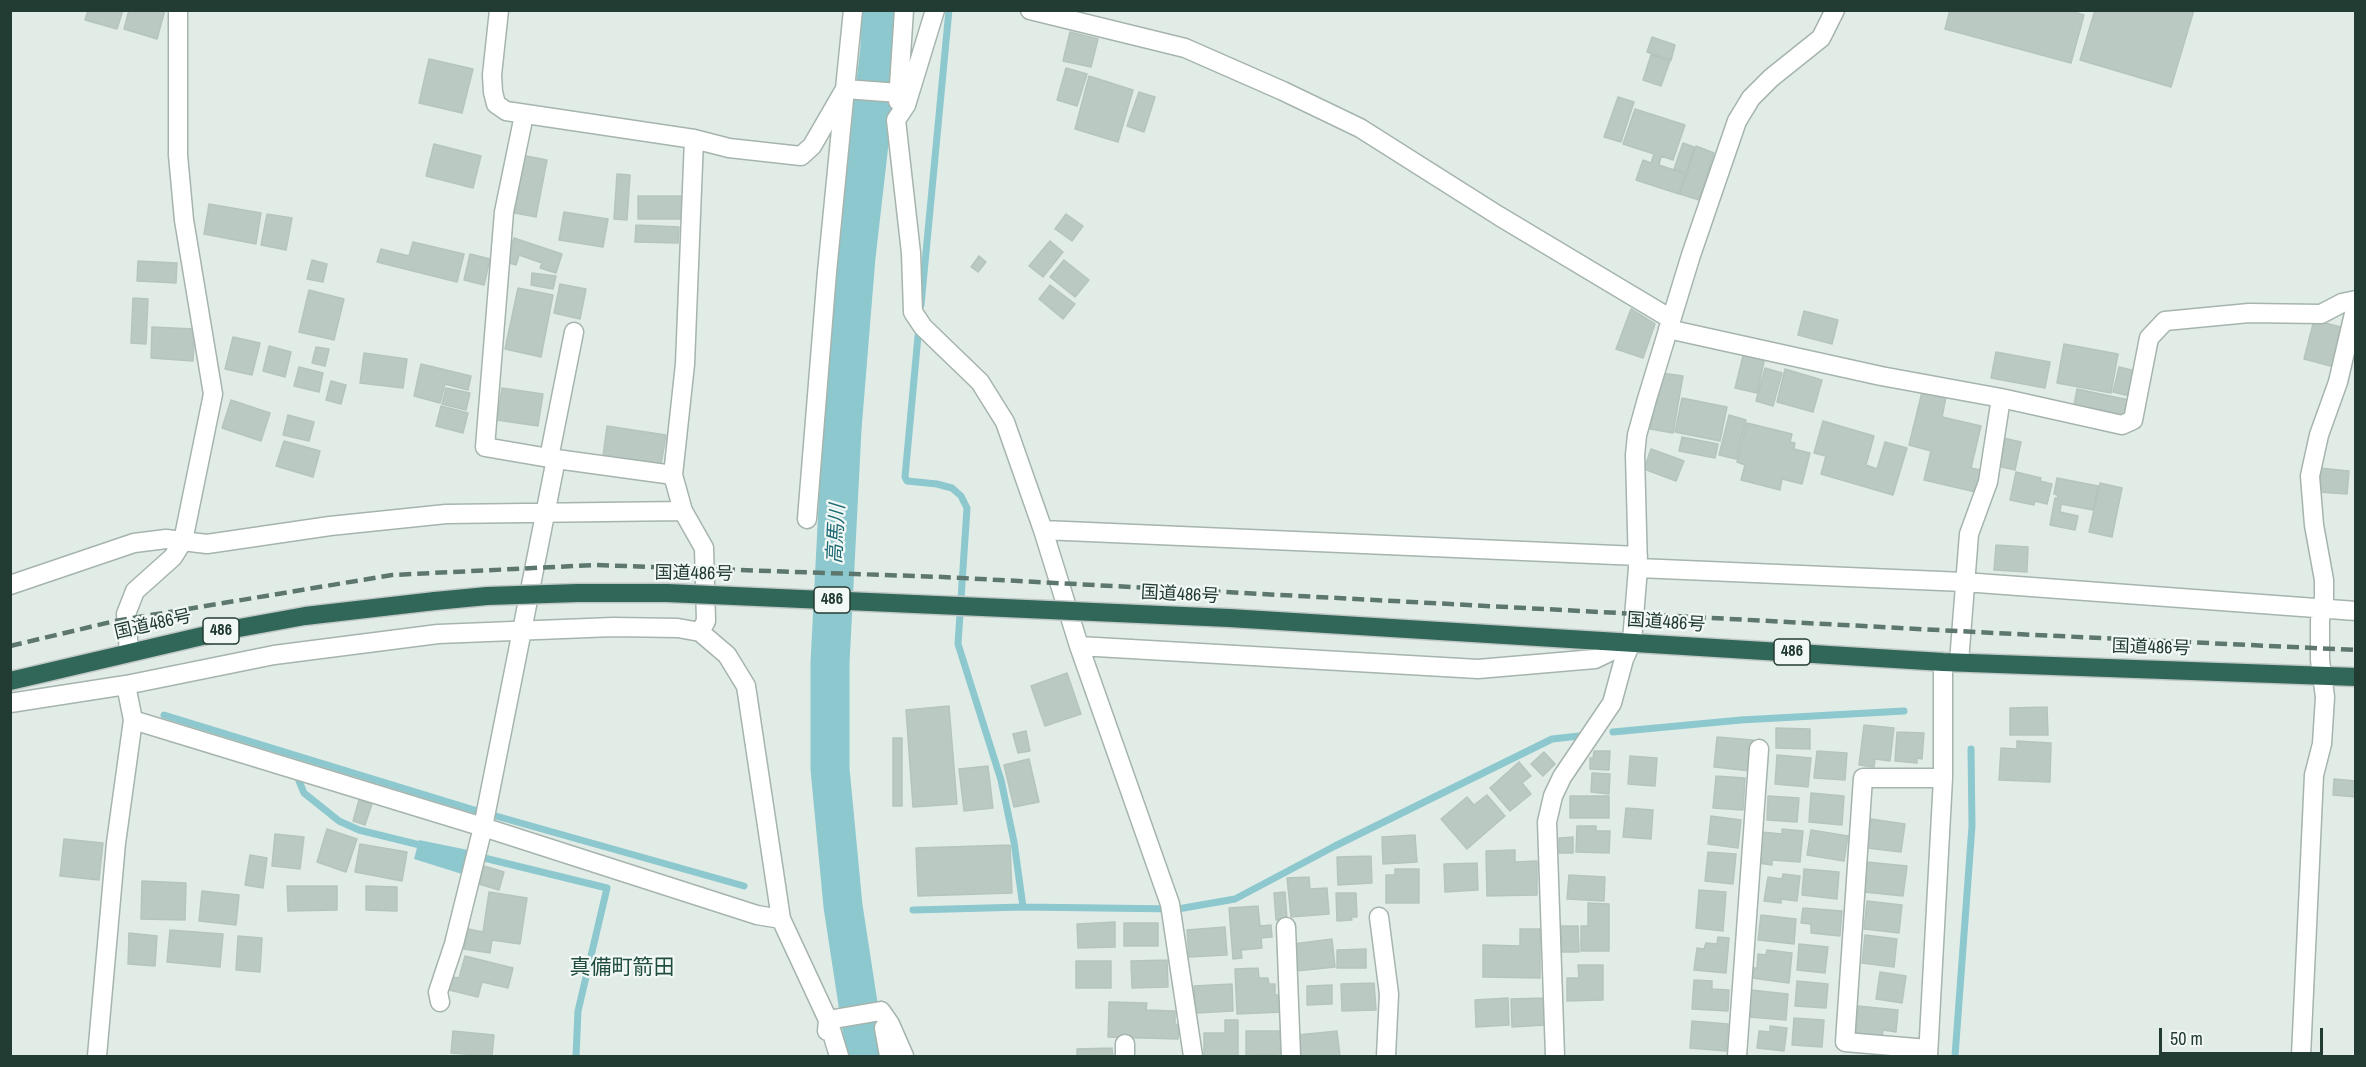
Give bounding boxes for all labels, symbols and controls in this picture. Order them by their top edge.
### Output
water label: 高馬川 [823,503,851,565]
street label: 国道486号 [655,563,733,585]
street label: 国道486号 [1140,582,1220,608]
road number: 486 [814,587,850,613]
street label: 国道486号 [112,606,194,644]
street label: 国道486号 [1626,609,1706,637]
road number: 486 [203,618,239,644]
street label: 国道486号 [2111,636,2191,660]
road number: 486 [1774,639,1810,665]
district label: 真備町箭田 [570,955,674,981]
scale bar [2162,1016,2326,1054]
text: 50 m [2170,1026,2203,1051]

